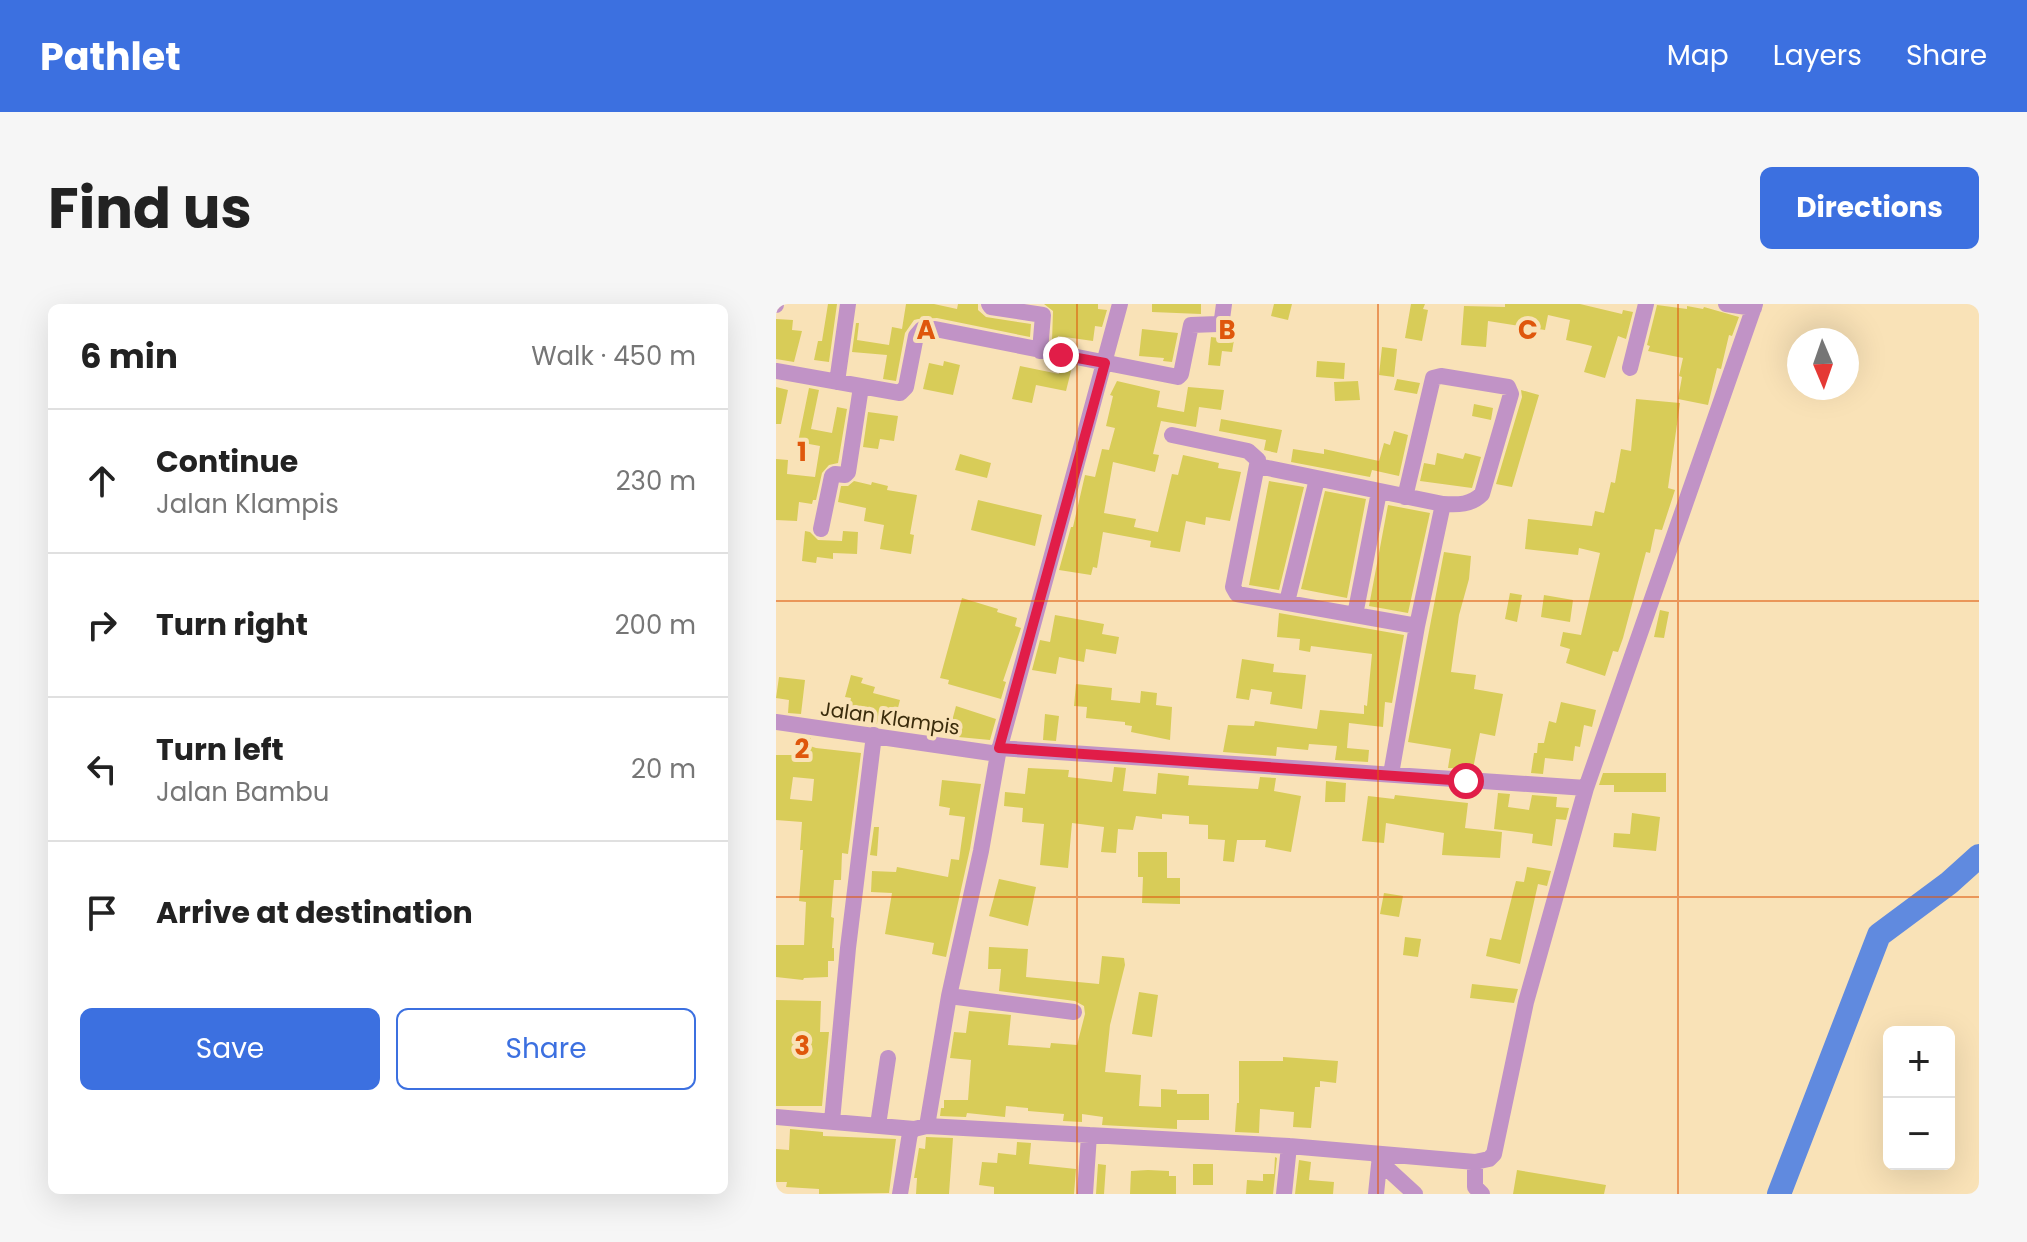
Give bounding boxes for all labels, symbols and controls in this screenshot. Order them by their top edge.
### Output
text: Pathlet [40,30,181,83]
text: Map [1667,36,1729,75]
text: Layers [1773,36,1862,75]
text: Share [1906,36,1987,75]
button: Directions [1760,167,1979,249]
text: Find us [48,169,252,248]
text: A [916,312,936,348]
text: B [1218,312,1236,348]
text: C [1518,312,1538,348]
north arrow [1787,328,1859,400]
text: 6 min [80,332,178,380]
route end [1043,337,1079,373]
text: Walk · 450 m [531,338,696,374]
text: 1 [797,434,807,470]
text: Continue [156,440,298,483]
icon: ahead [80,459,124,503]
text: 230 m [616,463,696,499]
text: Jalan Klampis [156,486,339,522]
icon: right [80,603,124,647]
text: Turn right [156,603,308,646]
text: 200 m [615,607,696,643]
street label: Jalan Klampis [818,694,962,742]
text: Turn left [156,728,284,771]
text: 2 [795,731,810,767]
icon: left [80,747,124,791]
text: 20 m [631,751,696,787]
route start [1448,763,1484,799]
text: Jalan Bambu [156,774,329,810]
icon: arrive [80,891,124,935]
text: Arrive at destination [156,891,473,934]
button: Save [80,1008,380,1090]
button: Share [396,1008,696,1090]
map controls [1883,1026,1955,1170]
button: + [1883,1026,1955,1098]
text: 3 [794,1028,810,1064]
button: − [1883,1098,1955,1170]

